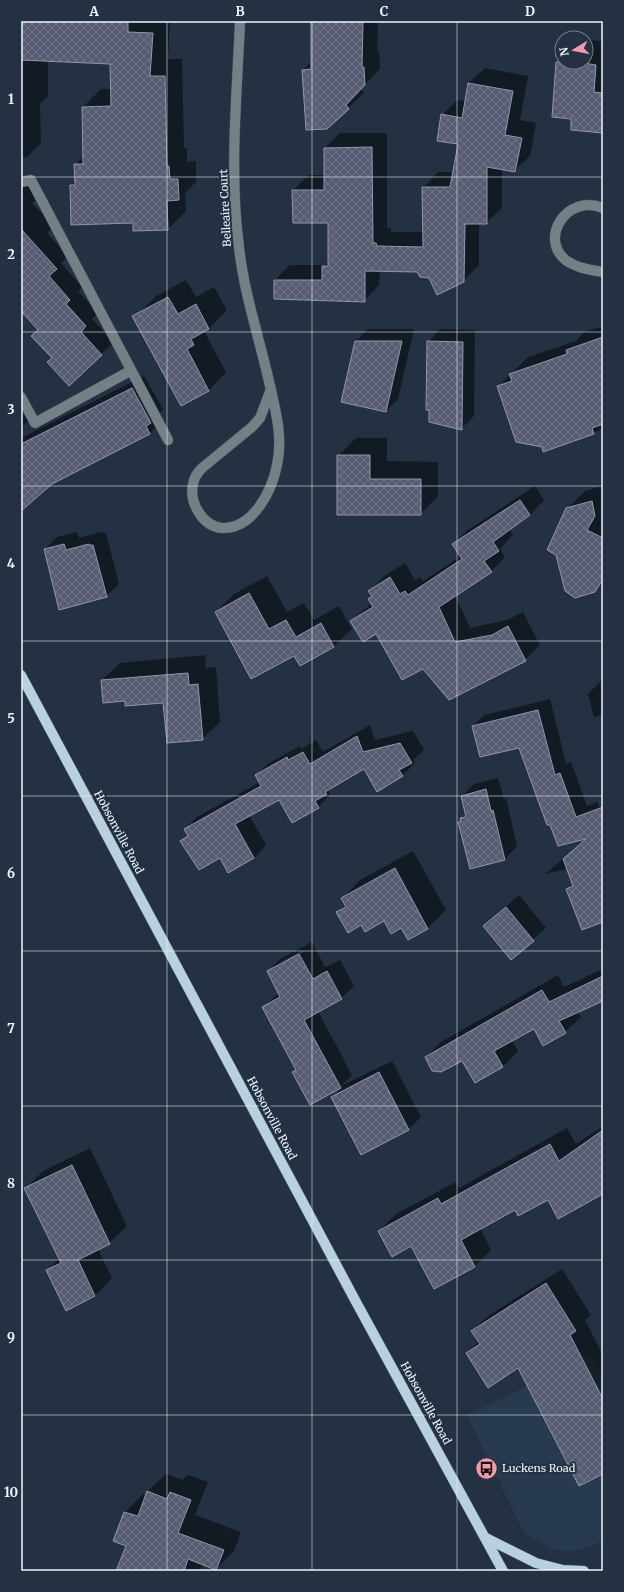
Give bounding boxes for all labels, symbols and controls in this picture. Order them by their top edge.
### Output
text: A [88,3,99,20]
text: B [235,3,245,20]
text: C [380,3,389,20]
text: D [525,3,535,20]
north arrow [554,30,594,70]
text: N [556,46,572,57]
text: 1 [8,91,14,108]
street label: Belleaire Court [216,168,234,247]
text: 2 [7,246,15,263]
text: 3 [7,401,15,418]
text: 4 [7,555,16,572]
text: 5 [7,710,15,727]
street label: Hobsonville Road [91,788,147,876]
text: 6 [7,865,15,882]
text: 7 [7,1020,15,1037]
street label: Hobsonville Road [244,1074,300,1162]
text: 8 [7,1175,15,1192]
text: 9 [7,1329,15,1346]
street label: Hobsonville Road [398,1359,455,1447]
bus stop icon: Luckens Road [474,1455,500,1481]
place label: Luckens Road [502,1461,576,1475]
text: 10 [4,1484,18,1501]

